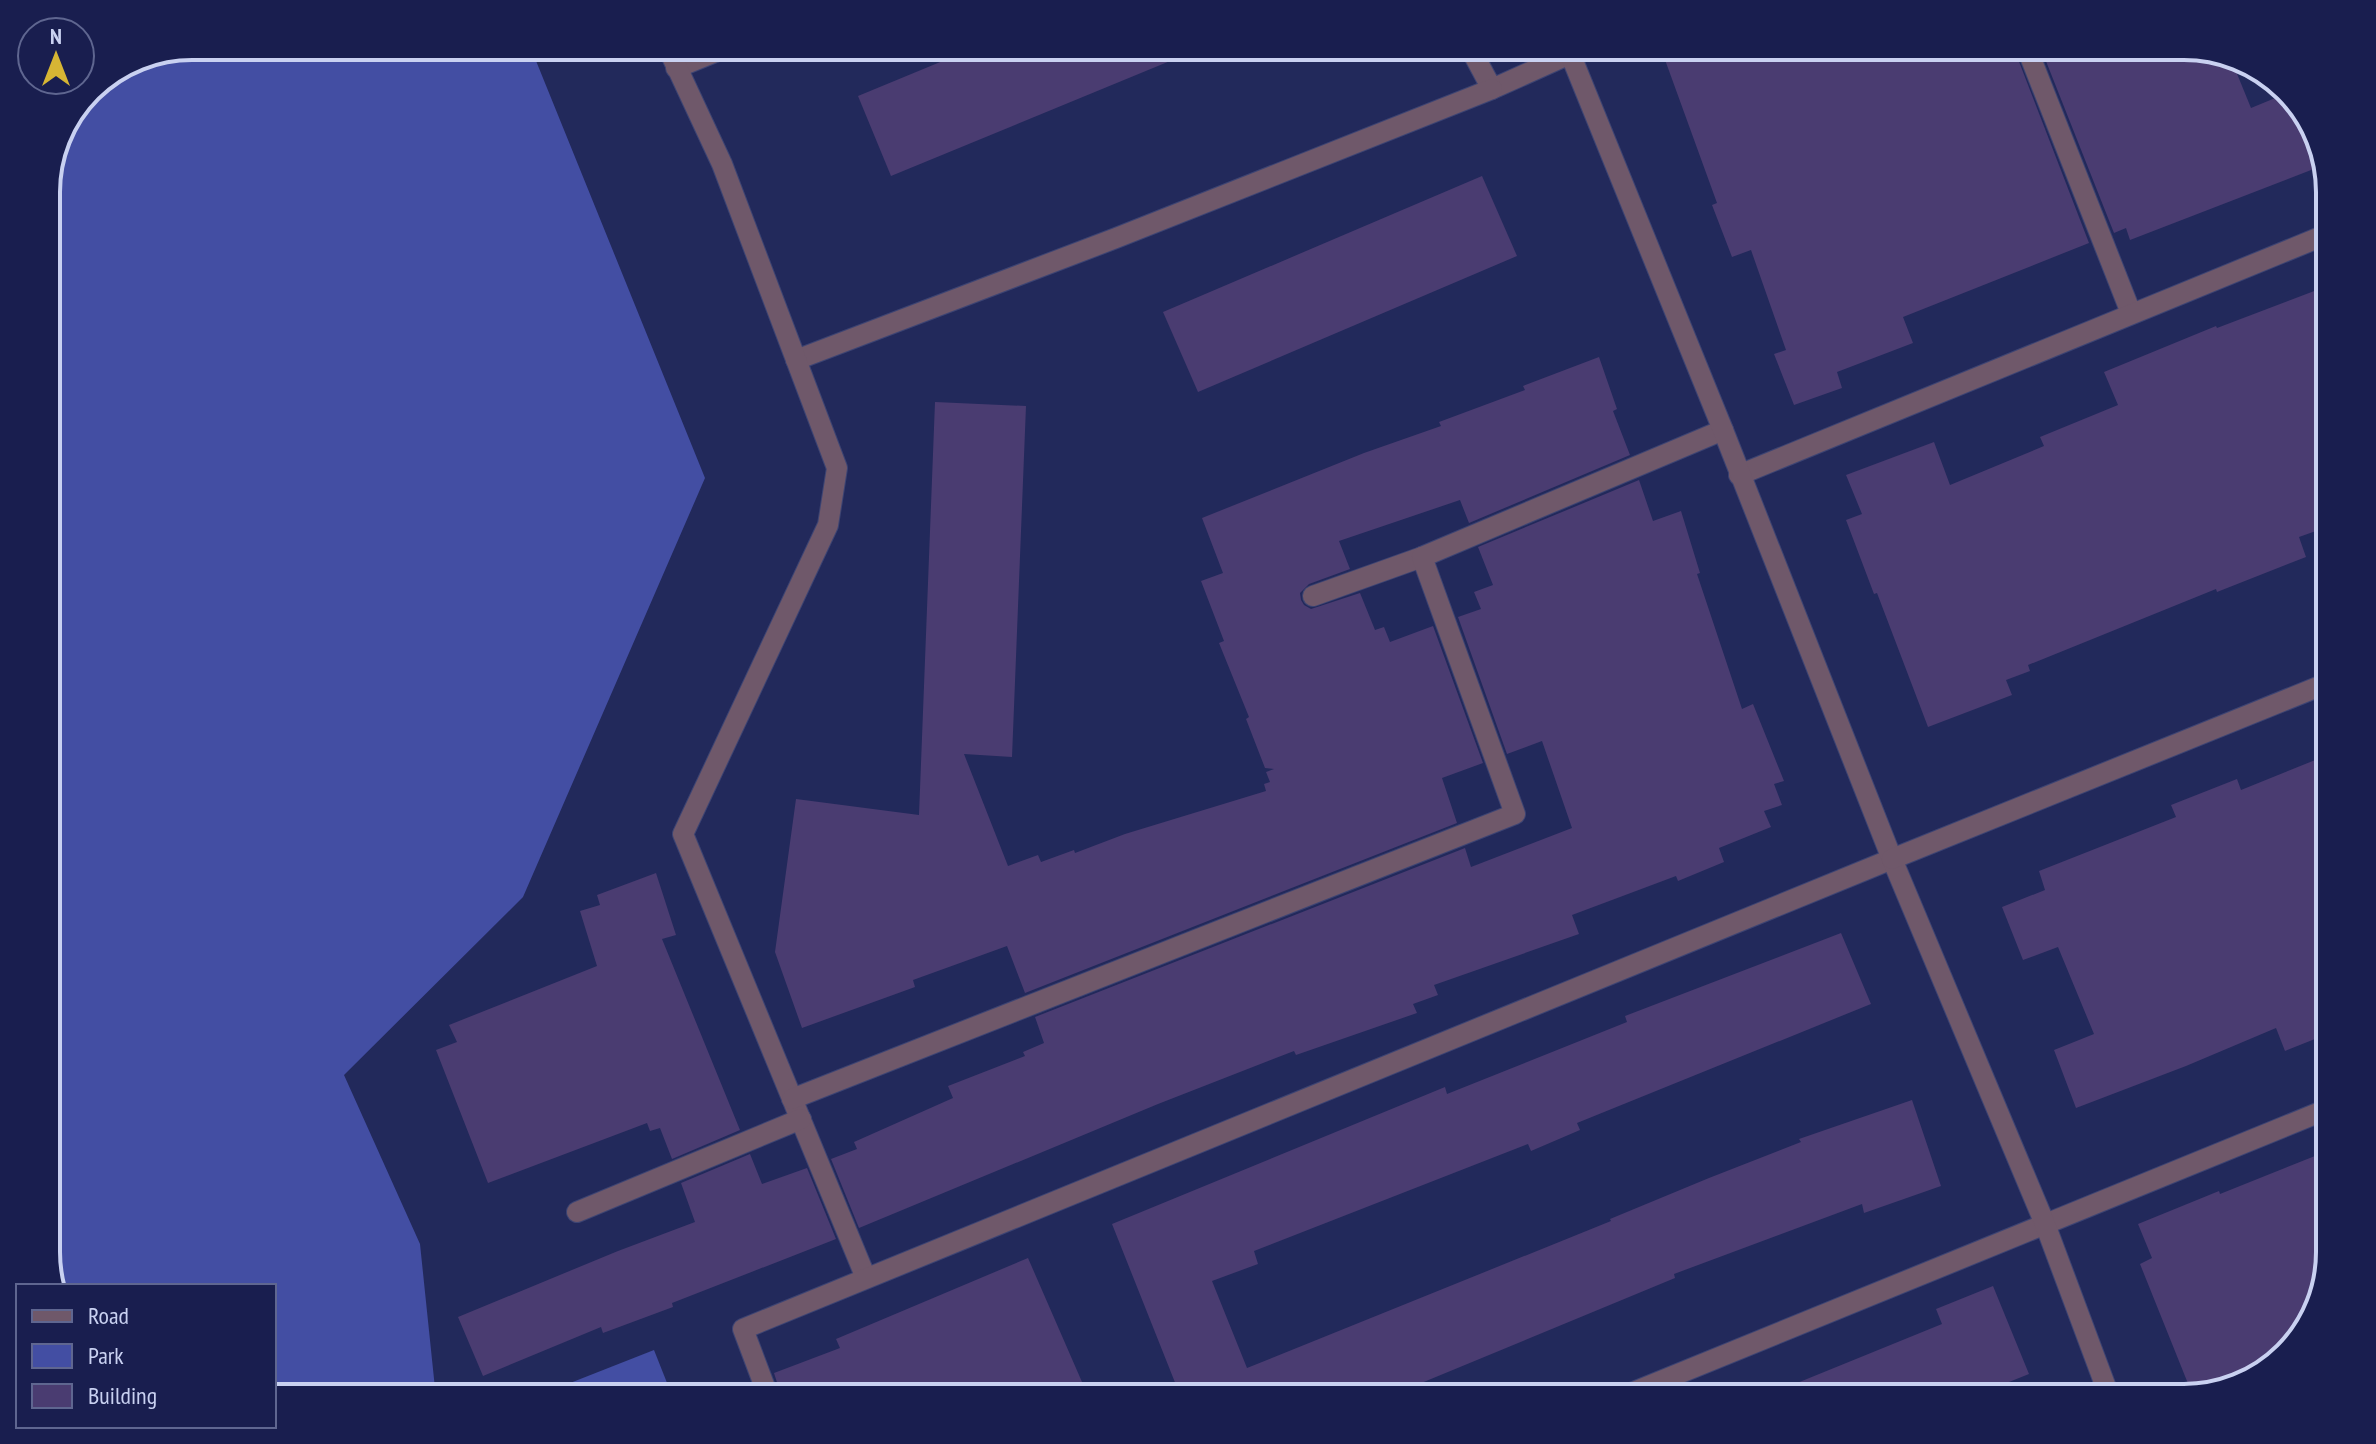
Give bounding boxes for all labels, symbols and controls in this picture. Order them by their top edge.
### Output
north arrow [16,16,96,96]
text: N [50,22,62,50]
legend [16,1284,276,1428]
text: Road [88,1300,129,1331]
text: Park [88,1340,124,1371]
text: Building [88,1380,157,1411]

